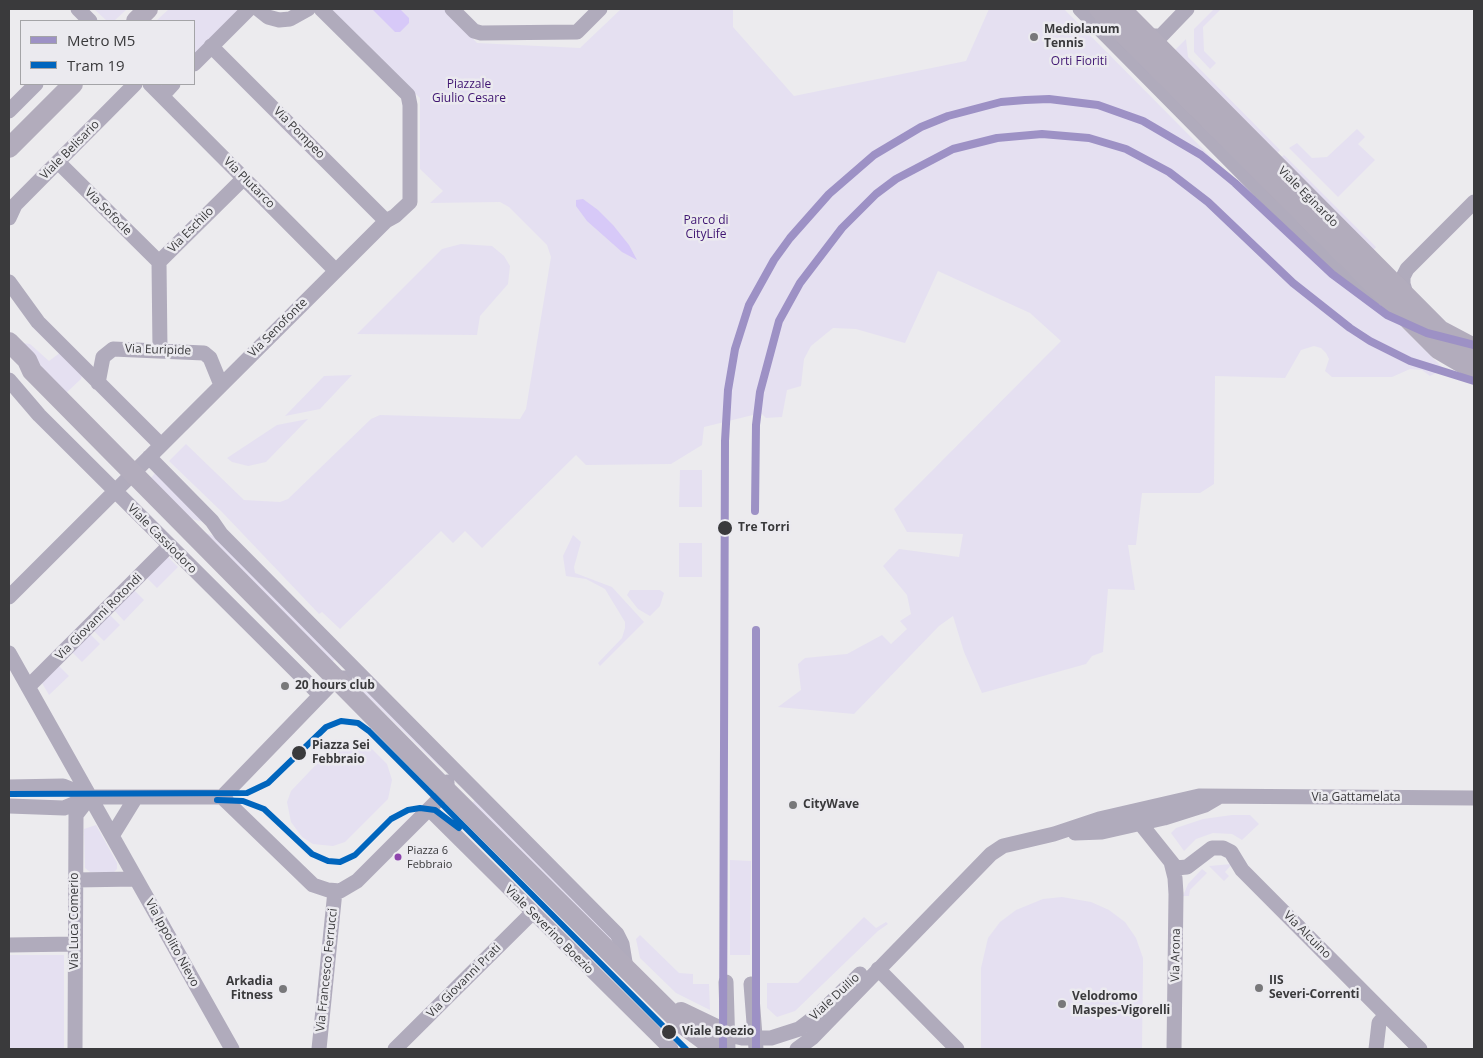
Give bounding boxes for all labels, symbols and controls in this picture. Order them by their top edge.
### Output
legend [20,20,195,85]
place label: Mediolanum Tennis [1044,23,1120,51]
text: Metro M5 [67,30,135,50]
marker: Mediolanum Tennis [1028,31,1040,43]
text: Tram 19 [67,55,125,75]
park label: Orti Fioriti [1051,55,1107,69]
park label: Piazzale Giulio Cesare [432,78,506,106]
street label: Via Pompeo [270,104,328,162]
street label: Viale Belisario [37,117,103,183]
street label: Via Plutarco [220,154,278,212]
street label: Viale Eginardo [1275,164,1341,230]
street label: Via Sofocle [82,186,134,238]
street label: Via Eschilo [165,204,217,256]
park label: Parco di CityLife [683,214,729,242]
street label: Via Senofonte [246,296,310,360]
street label: Via Euripide [125,342,191,358]
street label: Viale Cassiodoro [124,501,200,577]
marker: Tre Torri [716,519,734,537]
place label: Tre Torri [738,521,790,535]
street label: Via Giovanni Rotondi [53,571,145,663]
place label: 20 hours club [295,679,375,693]
marker: 20 hours club [279,680,291,692]
place label: Piazza Sei Febbraio [312,739,370,767]
marker: Piazza Sei Febbraio [290,744,308,762]
street label: Via Gattamelata [1311,791,1401,805]
place label: CityWave [803,798,859,812]
marker: CityWave [787,799,799,811]
place label: Piazza 6 Febbraio [407,844,452,870]
marker: Piazza 6 Febbraio [393,852,403,862]
street label: Via Luca Comerio [68,873,82,969]
street label: Viale Severino Boezio [502,883,596,977]
street label: Via Ippolito Nievo [142,897,202,989]
street label: Via Francesco Ferrucci [313,908,341,1032]
street label: Via Alcuino [1280,908,1334,962]
street label: Via Arona [1168,928,1184,982]
street label: Via Giovanni Prati [424,941,504,1021]
street label: Viale Duilio [807,971,863,1023]
place label: IIS Severi-Correnti [1269,974,1359,1002]
place label: Arkadia Fitness [226,975,273,1003]
marker: IIS Severi-Correnti [1253,982,1265,994]
marker: Arkadia Fitness [277,983,289,995]
place label: Velodromo Maspes-Vigorelli [1072,990,1170,1018]
marker: Velodromo Maspes-Vigorelli [1056,998,1068,1010]
marker: Viale Boezio [660,1023,678,1041]
place label: Viale Boezio [682,1025,754,1039]

